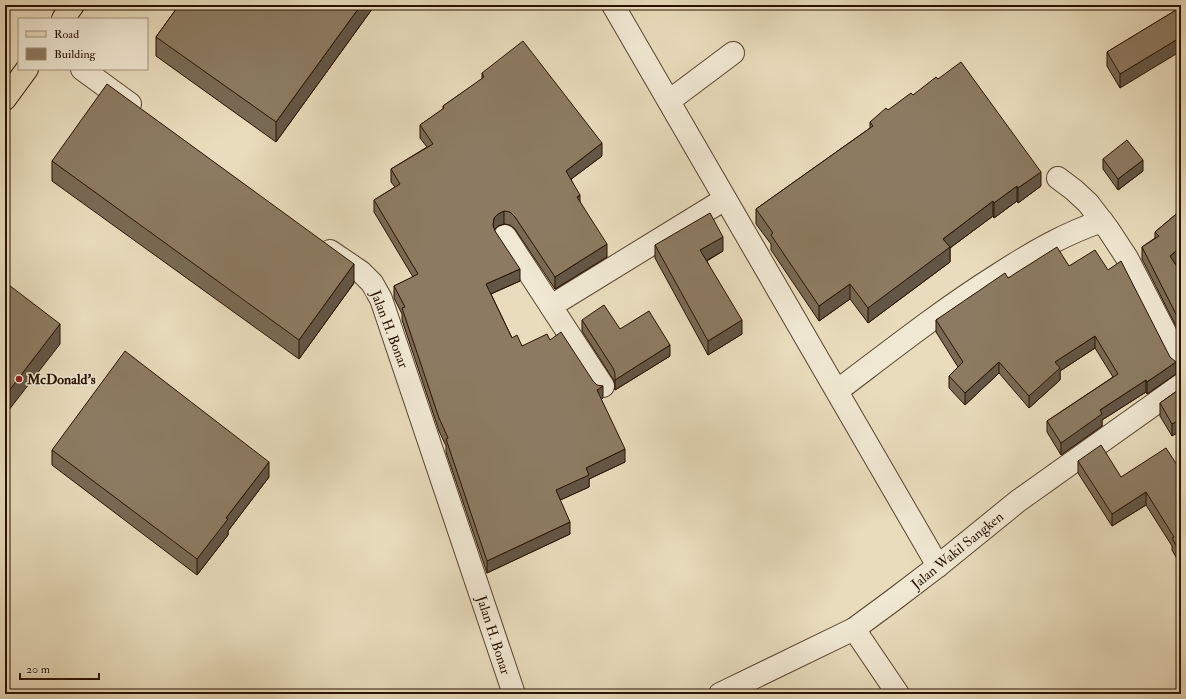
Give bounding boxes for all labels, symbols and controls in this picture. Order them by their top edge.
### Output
legend [18,18,148,70]
text: Road [54,27,79,42]
text: Building [54,47,97,62]
street label: Jalan H. Bonar [367,287,412,371]
place label: McDonald's [26,371,96,388]
marker: McDonald's [14,374,24,384]
street label: Jalan Wakil Sangken [907,508,1007,593]
street label: Jalan H. Bonar [472,593,515,677]
scale bar [20,655,99,681]
text: 20 m [26,662,51,677]

